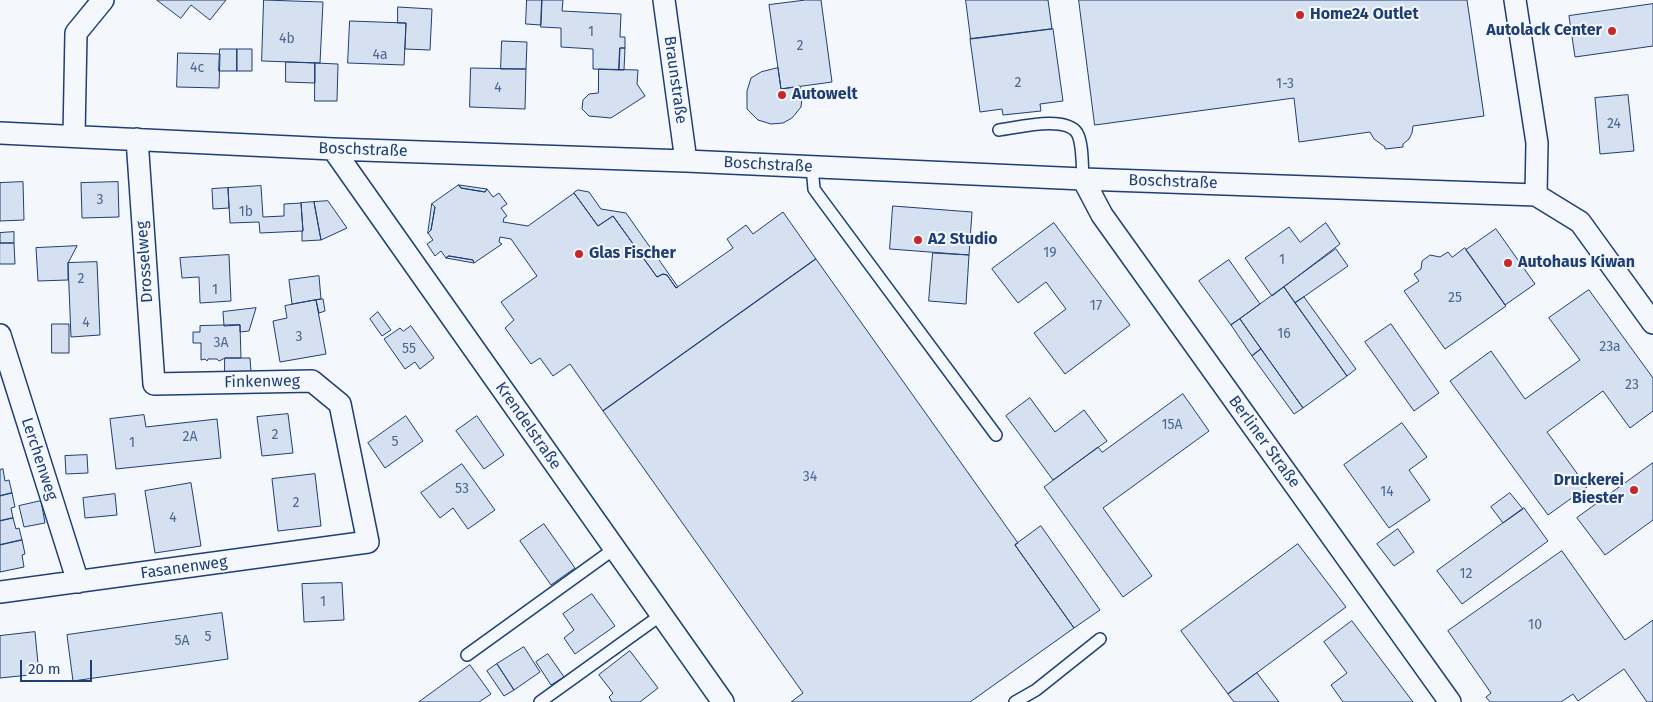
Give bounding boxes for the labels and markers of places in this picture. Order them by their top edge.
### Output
place label: Home24 Outlet [1310,5,1419,25]
marker: Home24 Outlet [1294,9,1306,21]
place label: Autolack Center [1486,21,1602,41]
marker: Autolack Center [1606,25,1618,37]
place label: Autowelt [792,85,858,105]
marker: Autowelt [776,89,788,101]
place label: A2 Studio [928,230,998,250]
marker: A2 Studio [912,234,924,246]
place label: Glas Fischer [589,244,676,264]
marker: Glas Fischer [573,248,585,260]
place label: Autohaus Kiwan [1518,253,1635,273]
marker: Autohaus Kiwan [1502,257,1514,269]
place label: Druckerei Biester [1554,471,1624,509]
marker: Druckerei Biester [1628,484,1640,496]

